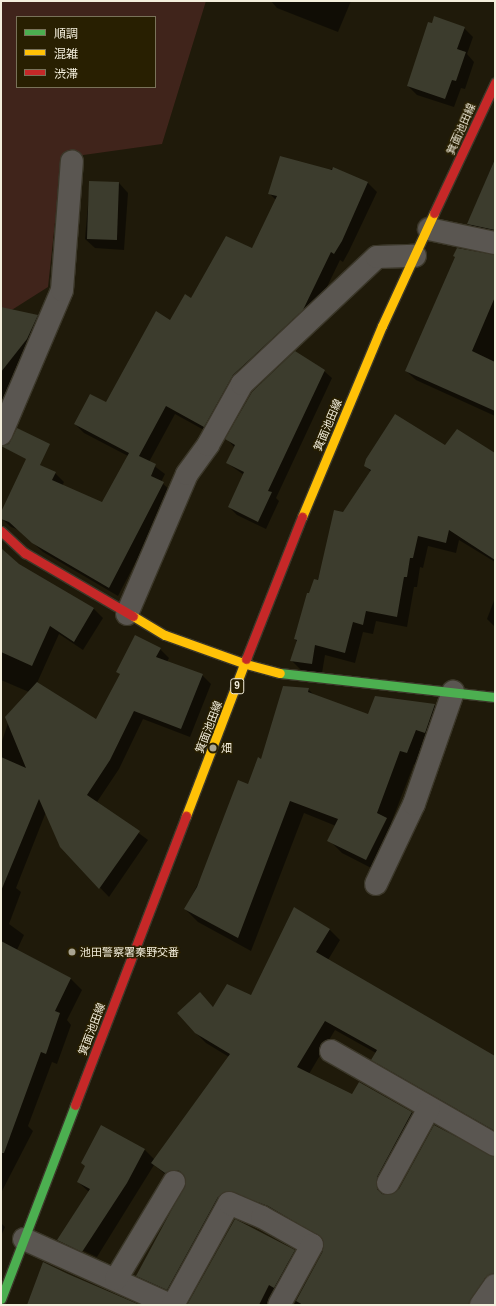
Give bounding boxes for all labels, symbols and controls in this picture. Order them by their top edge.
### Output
legend [16,16,156,88]
text: 順調 [54,27,78,41]
text: 混雑 [54,47,78,61]
text: 渋滞 [54,67,78,81]
street label: 箕面池田線 [444,101,478,157]
street label: 箕面池田線 [311,397,345,453]
road number: 9 [230,678,244,694]
street label: 箕面池田線 [193,699,225,755]
place label: 畑 [221,741,232,755]
marker: 畑 [208,743,218,753]
place label: 池田警察署秦野交番 [80,945,179,959]
marker: 池田警察署秦野交番 [67,947,77,957]
street label: 箕面池田線 [76,1001,108,1057]

